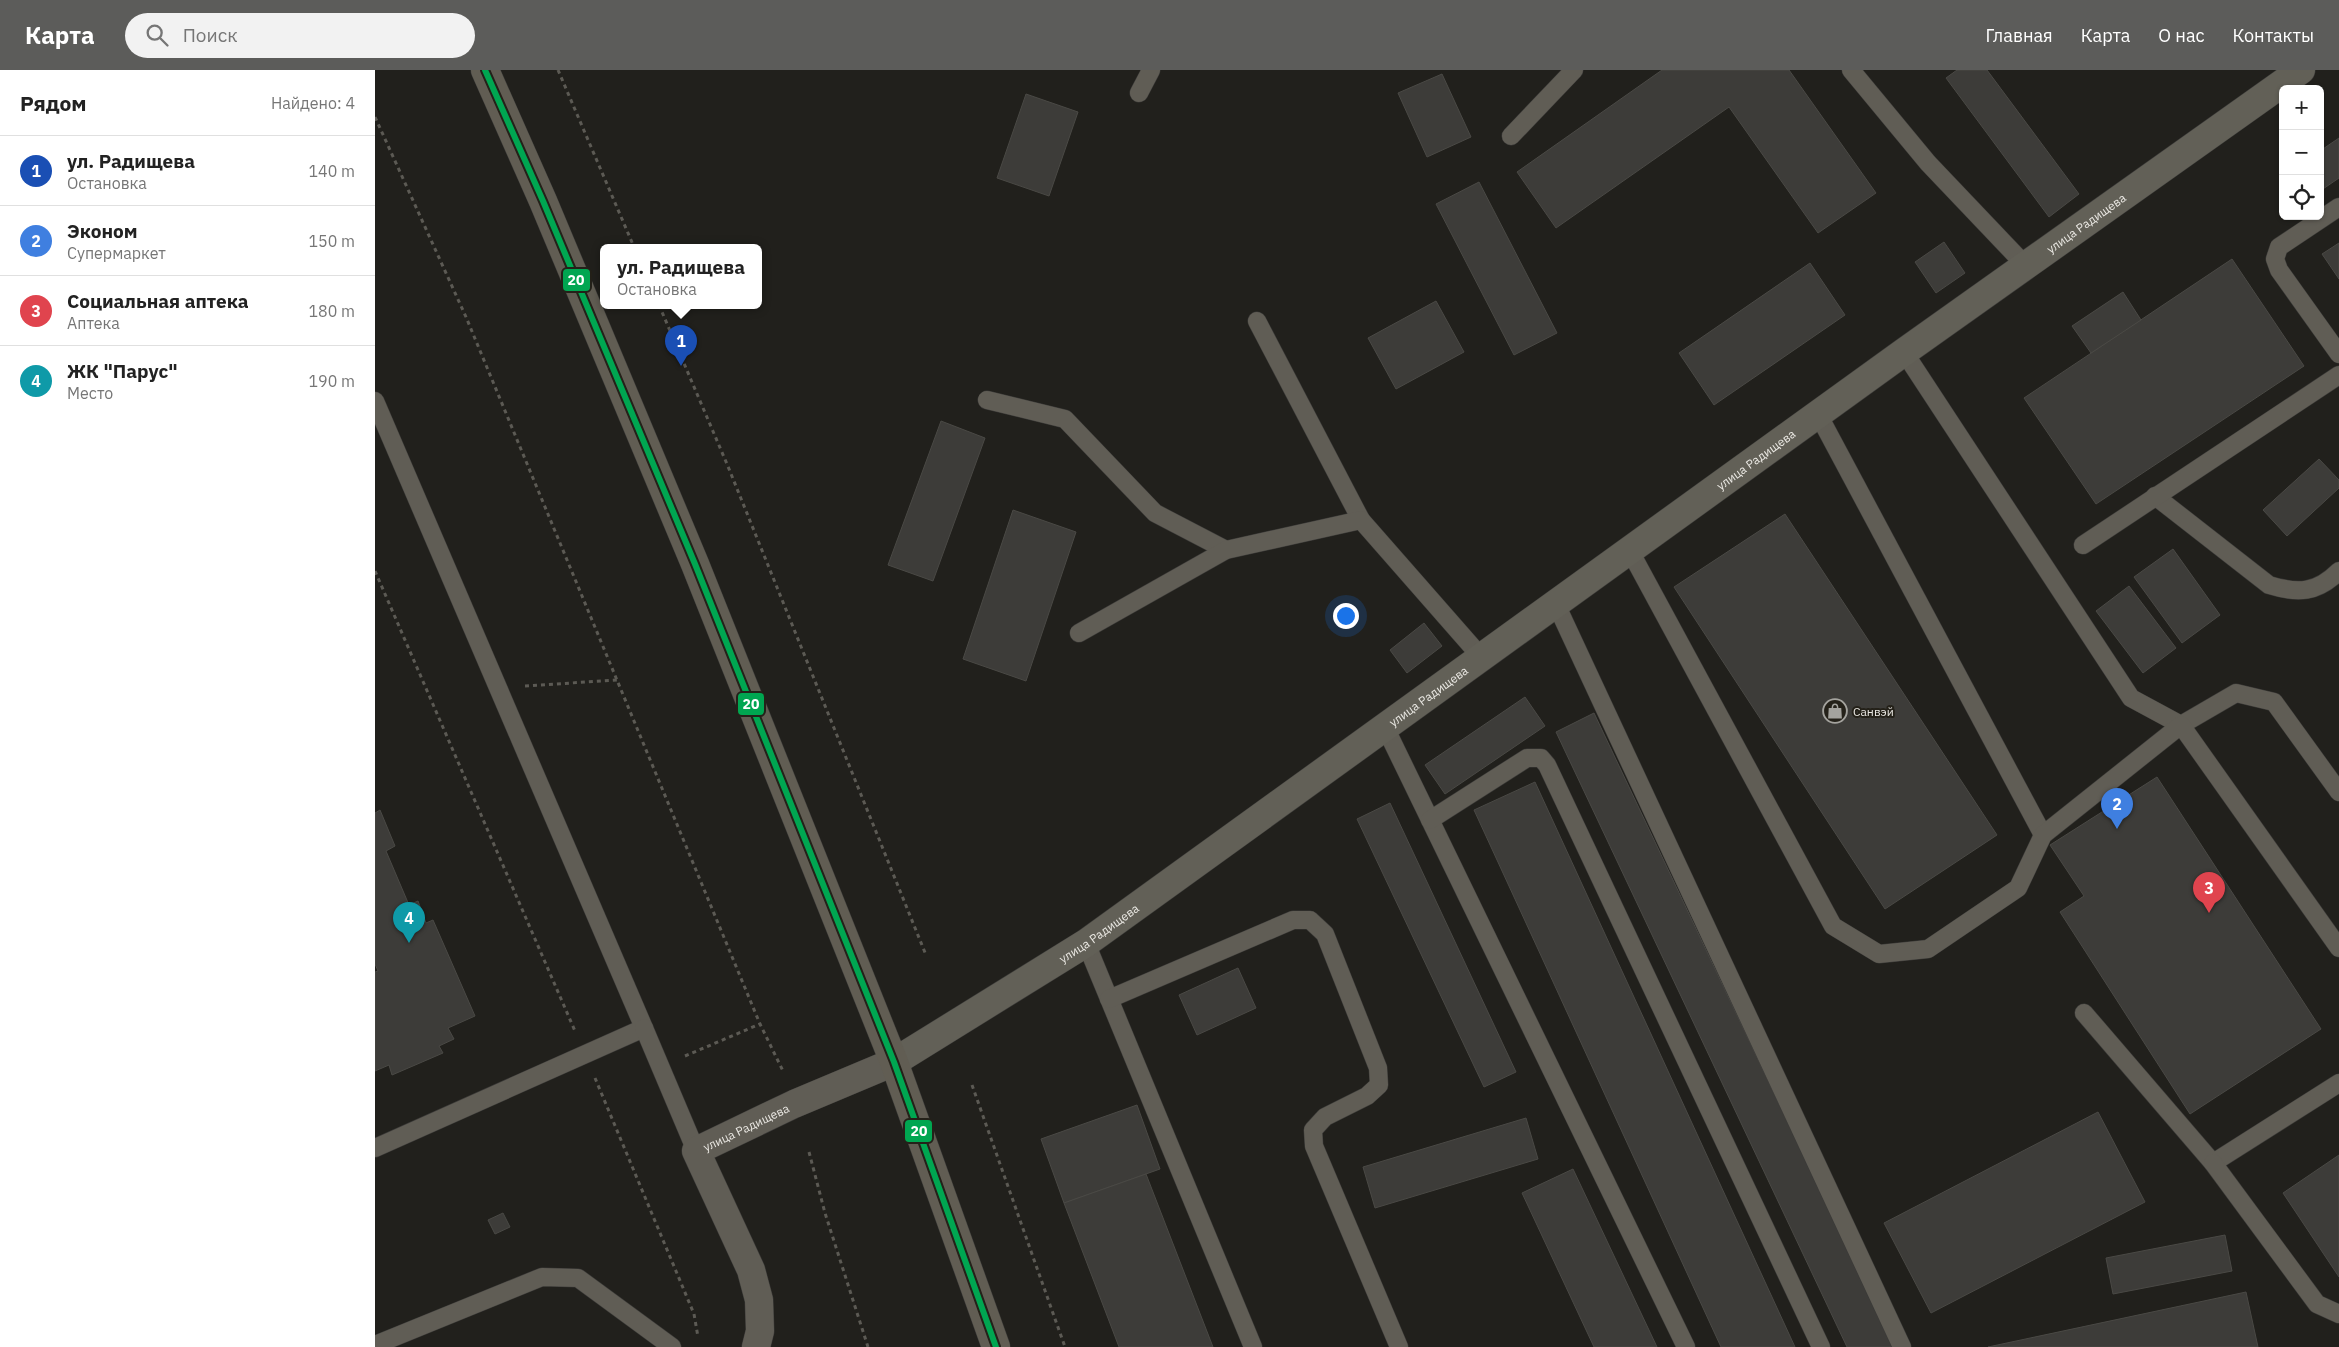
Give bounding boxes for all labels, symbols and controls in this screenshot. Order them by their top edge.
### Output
search box [125,13,475,58]
text: Карта [25,19,95,51]
icon: search [143,21,171,49]
text: Поиск [183,23,238,47]
text: Главная [1985,24,2053,47]
text: Карта [2081,24,2130,47]
text: О нас [2158,24,2205,47]
text: Контакты [2233,24,2314,47]
map controls [2279,85,2324,220]
button: + [2279,85,2324,130]
text: Рядом [20,89,87,117]
text: Найдено: 4 [271,93,355,113]
button: − [2279,130,2324,175]
text: ул. Радищева [67,149,195,173]
text: 1 [31,161,41,181]
text: 140 m [308,161,355,181]
text: Остановка [67,173,147,193]
button: locate [2279,175,2324,220]
street label: улица Радищева [2043,189,2129,256]
text: Эконом [67,219,138,243]
text: 2 [31,231,41,251]
text: 150 m [308,231,355,251]
text: Супермаркет [67,243,166,263]
popup [600,244,762,309]
text: ул. Радищева [617,255,745,279]
line badge: 20 [562,268,591,292]
text: 20 [568,271,584,289]
text: Остановка [617,279,697,299]
text: Социальная аптека [67,289,249,313]
text: 3 [31,301,41,321]
text: 180 m [308,301,355,321]
text: Аптека [67,313,120,333]
pin: 1 [665,325,697,366]
text: ЖК "Парус" [67,359,178,383]
text: 4 [31,371,41,391]
text: 190 m [308,371,355,391]
text: Место [67,383,113,403]
street label: улица Радищева [1713,425,1798,493]
your location [1333,603,1359,629]
street label: улица Радищева [1386,662,1471,729]
line badge: 20 [737,692,765,716]
text: 20 [743,695,759,713]
shop icon: Санвэй [1822,698,1848,724]
place label: Санвэй [1853,704,1894,719]
pin: 2 [2101,788,2133,829]
pin: 3 [2193,872,2225,913]
street label: улица Радищева [1056,900,1142,966]
pin: 4 [393,902,425,943]
street label: улица Радищева [700,1100,792,1154]
line badge: 20 [904,1119,933,1143]
text: 20 [911,1122,927,1140]

